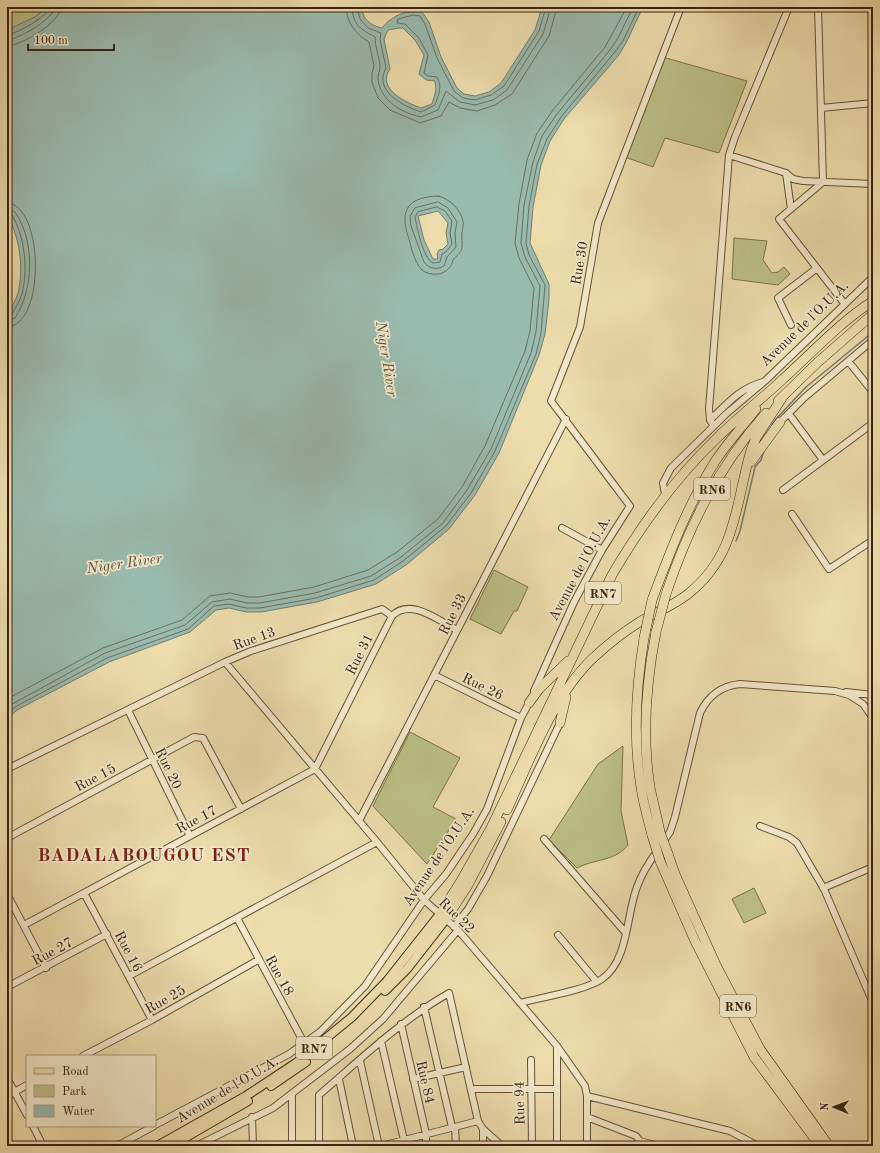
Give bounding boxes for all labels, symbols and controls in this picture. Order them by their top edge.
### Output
scale bar [28,26,114,52]
text: 100 m [34,35,68,47]
street label: Rue 30 [569,240,591,286]
street label: Avenue de l'O.U.A. [758,278,851,369]
water label: Niger River [372,319,399,399]
road number: RN6 [694,478,730,500]
street label: Avenue de l'O.U.A. [546,514,613,623]
water label: Niger River [84,552,164,577]
road number: RN7 [585,582,621,604]
street label: Rue 33 [437,592,469,637]
street label: Rue 13 [231,625,277,653]
street label: Rue 31 [344,632,376,677]
street label: Rue 26 [460,671,505,703]
street label: Rue 20 [152,746,184,791]
street label: Rue 15 [73,761,118,794]
street label: Rue 17 [174,803,219,836]
street label: Avenue de l'O.U.A. [400,804,477,909]
district label: BADALABOUGOU EST [37,847,251,865]
street label: Rue 22 [436,895,477,936]
street label: Rue 16 [112,929,145,974]
street label: Rue 27 [30,935,75,968]
street label: Rue 18 [262,953,296,998]
street label: Rue 25 [143,983,188,1017]
road number: RN6 [720,995,756,1017]
road number: RN7 [296,1037,332,1059]
street label: Avenue de l'O.U.A. [174,1054,281,1126]
legend [26,1055,156,1127]
street label: Rue 84 [413,1059,437,1105]
text: Road [62,1066,89,1078]
street label: Rue 94 [513,1081,527,1125]
text: Park [62,1086,87,1098]
north arrow [814,1087,854,1127]
text: N [820,1102,831,1111]
text: Water [62,1106,95,1118]

